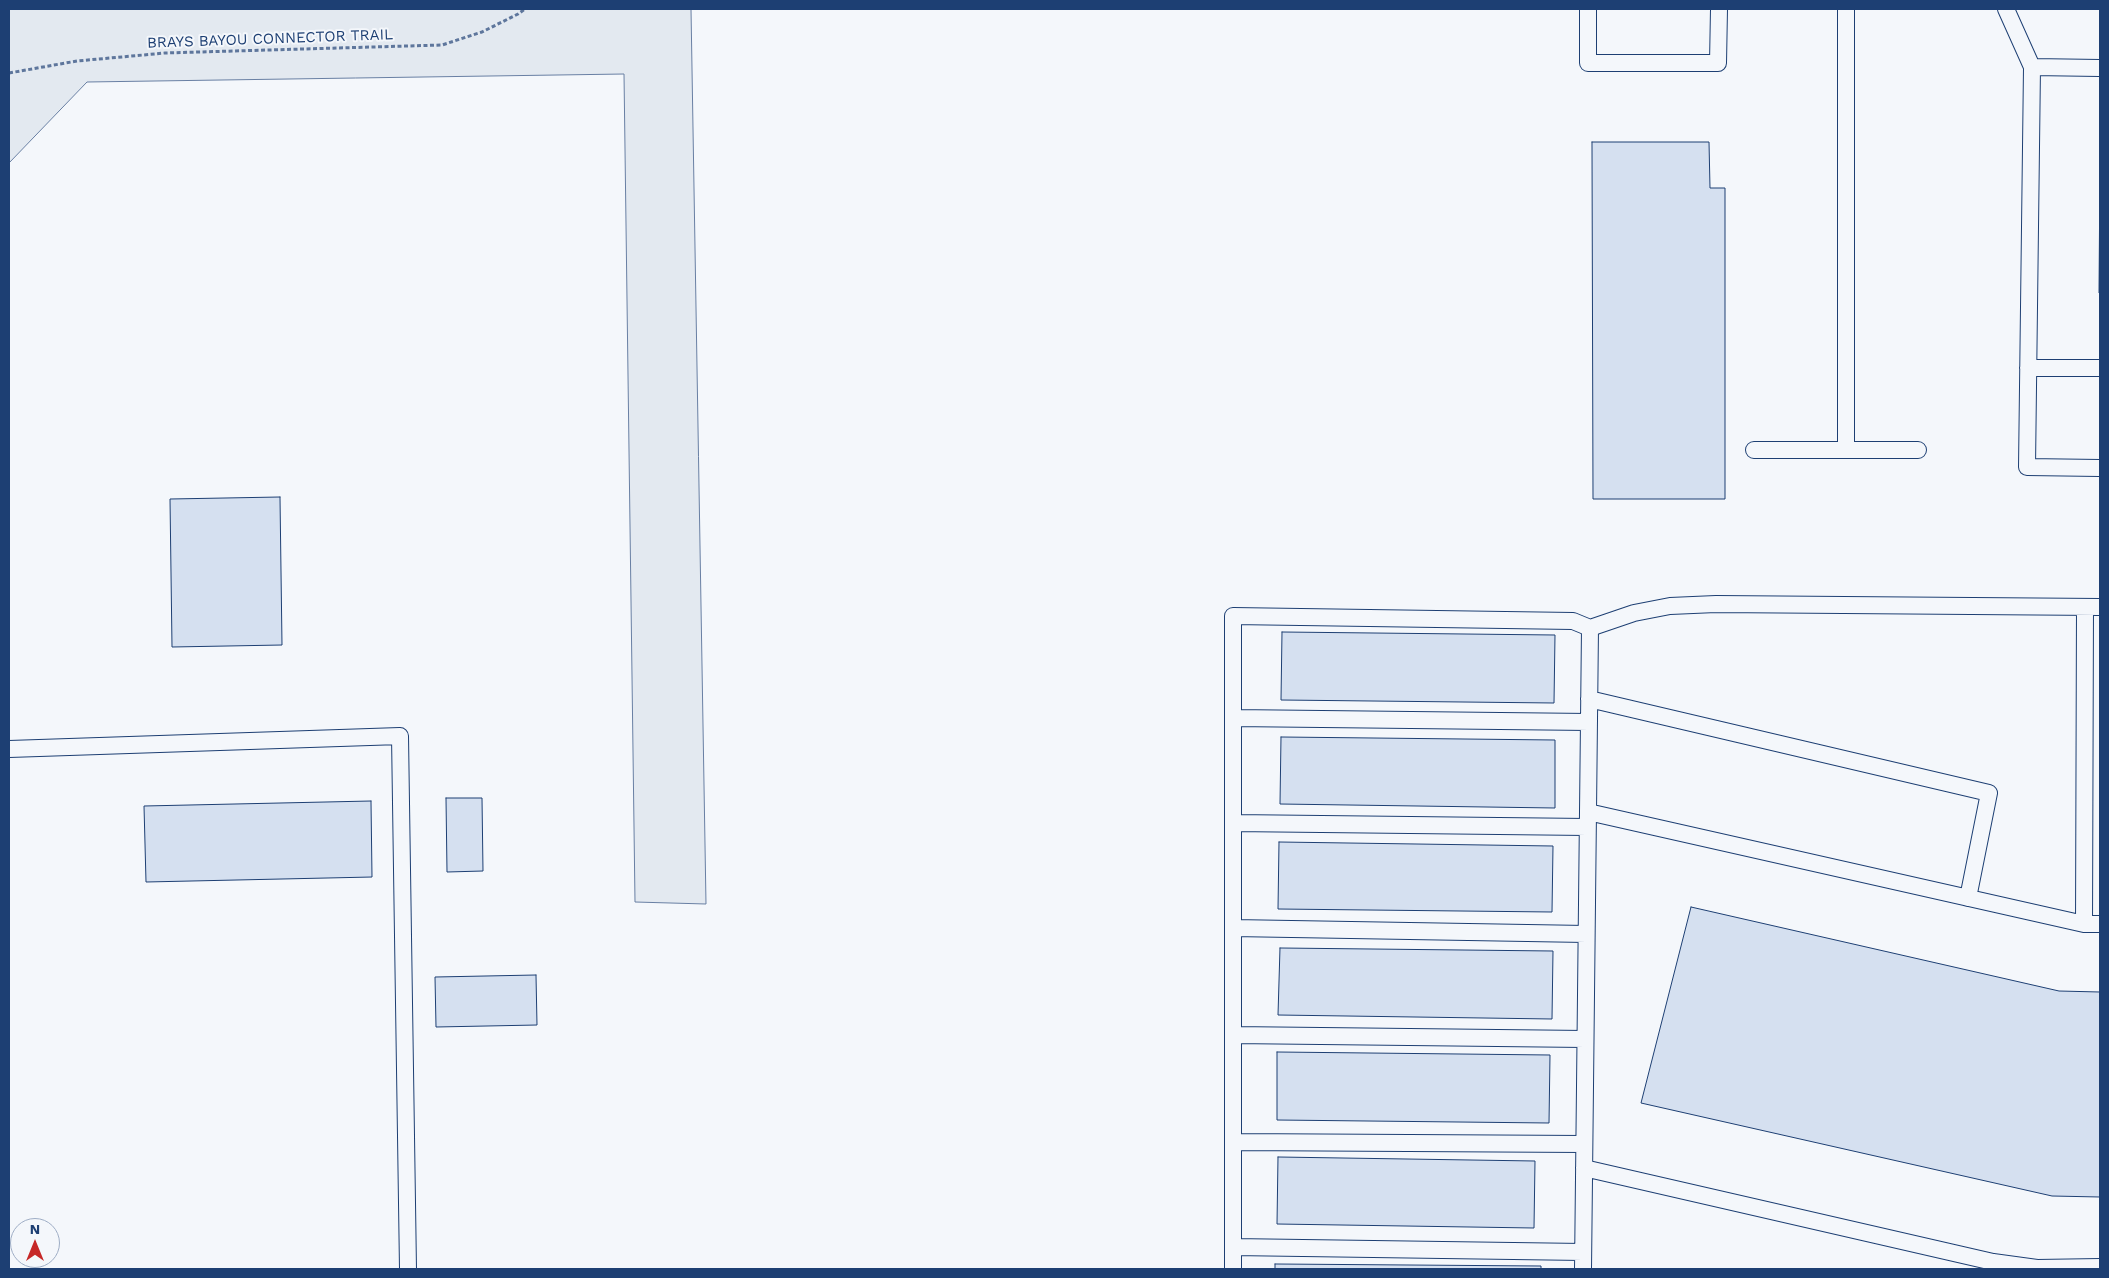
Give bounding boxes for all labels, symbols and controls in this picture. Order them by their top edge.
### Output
street label: BRAYS BAYOU CONNECTOR TRAIL [147,26,393,52]
north arrow [10,1218,60,1268]
text: N [30,1221,40,1237]

